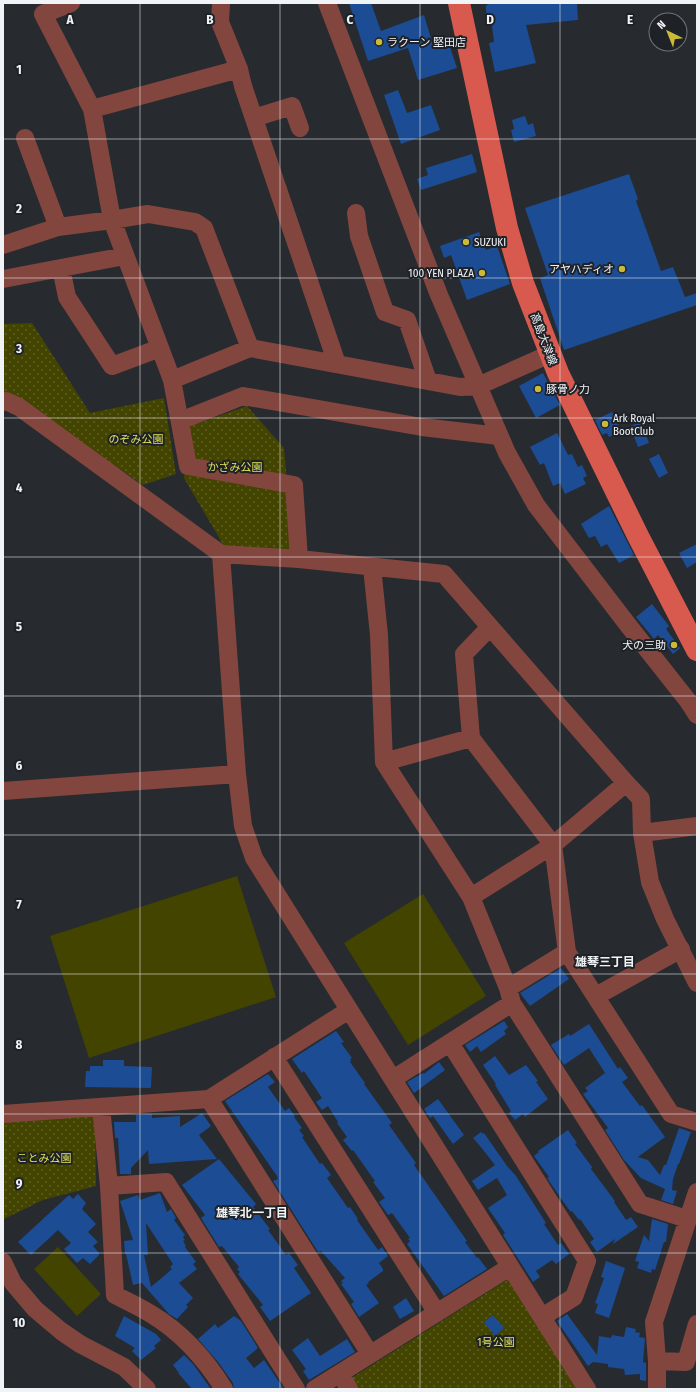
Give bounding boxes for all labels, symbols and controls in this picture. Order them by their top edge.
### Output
text: A [65,12,74,27]
text: B [206,12,214,27]
text: C [347,12,354,27]
text: D [486,12,494,27]
text: E [627,12,633,27]
north arrow [648,12,688,52]
text: N [655,18,668,32]
place label: ラクーン 堅田店 [387,36,466,49]
marker: ラクーン 堅田店 [374,37,384,47]
text: 1 [16,62,22,77]
text: 2 [15,201,22,216]
place label: SUZUKI [474,236,506,249]
marker: SUZUKI [461,237,471,247]
place label: アヤハディオ [549,263,614,276]
marker: アヤハディオ [617,264,627,274]
place label: 100 YEN PLAZA [408,267,474,280]
marker: 100 YEN PLAZA [477,268,487,278]
street label: 高島大津線 [528,311,559,367]
text: 3 [15,341,22,356]
place label: 豚骨ノ力 [546,383,590,396]
marker: 豚骨ノ力 [533,384,543,394]
place label: Ark Royal BootClub [613,412,655,438]
marker: Ark Royal BootClub [600,419,610,429]
park label: のぞみ公園 [109,433,164,446]
park label: かざみ公園 [208,461,263,474]
text: 4 [16,480,23,495]
text: 5 [16,619,22,634]
place label: 犬の三助 [622,639,666,652]
marker: 犬の三助 [669,640,679,650]
text: 6 [16,758,23,773]
text: 7 [16,897,22,912]
district label: 雄琴三丁目 [575,955,635,969]
text: 8 [16,1037,23,1052]
park label: ことみ公園 [17,1152,72,1165]
text: 9 [16,1176,23,1191]
district label: 雄琴北一丁目 [216,1206,288,1220]
text: 10 [13,1315,25,1330]
park label: 1号公園 [477,1336,515,1349]

